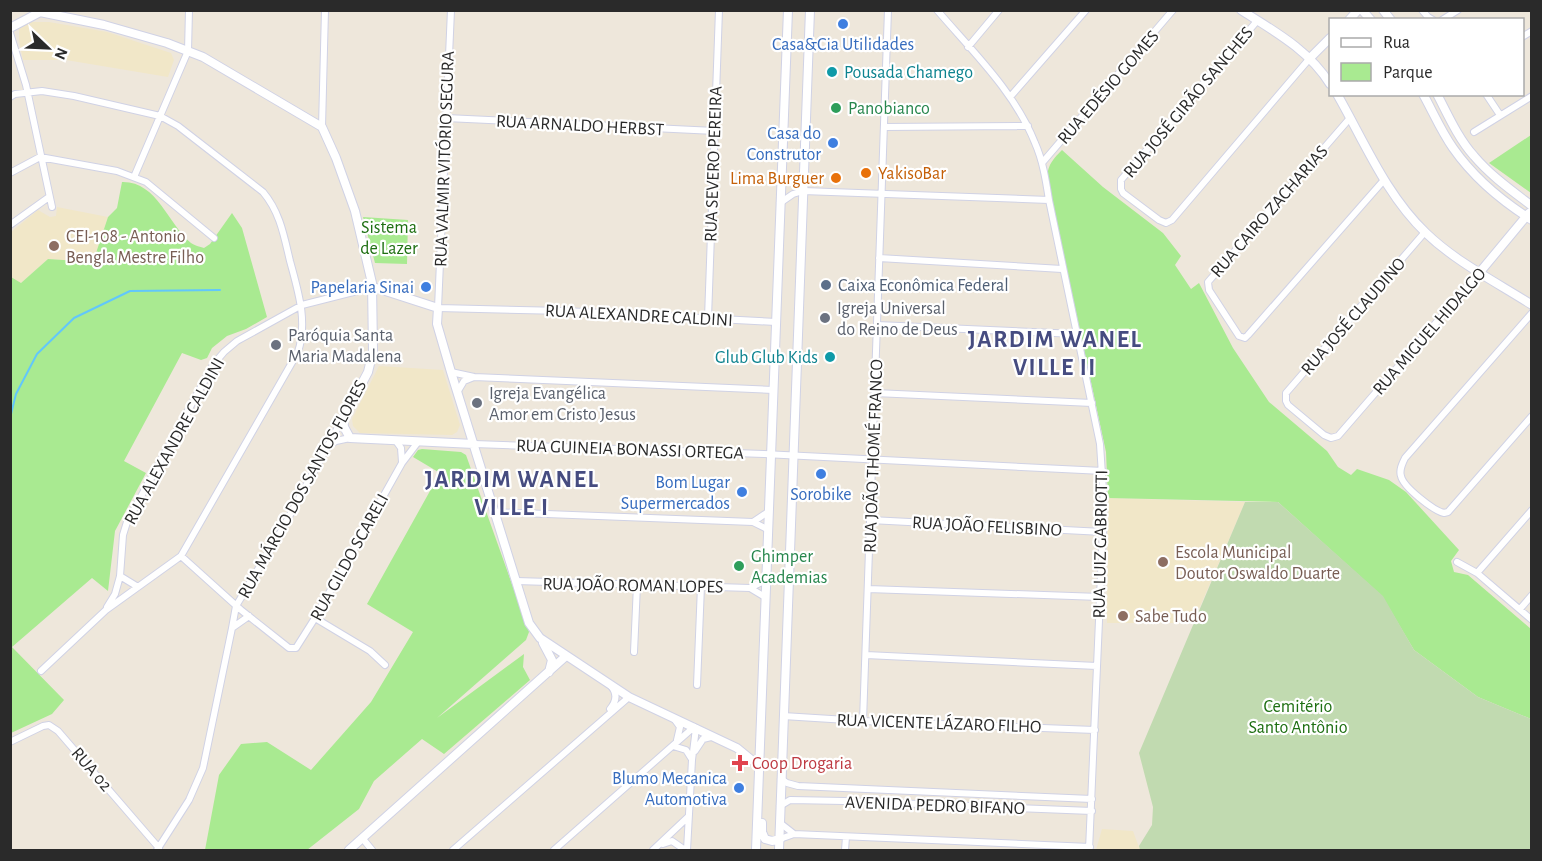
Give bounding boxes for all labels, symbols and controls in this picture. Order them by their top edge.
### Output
marker: Casa&Cia Utilidades [836,17,850,31]
north arrow [18,18,78,78]
legend [1329,18,1524,96]
street label: RUA JOSÉ GIRÃO SANCHES [1118,22,1257,181]
street label: RUA EDÉSIO GOMES [1052,25,1163,148]
text: Rua [1383,34,1410,52]
place label: Casa&Cia Utilidades [772,36,914,54]
text: N [51,45,70,62]
street label: RUA VALMIR VITÓRIO SEGURA [429,50,458,267]
place label: Pousada Chamego [844,64,973,82]
text: Parque [1383,64,1432,82]
marker: Pousada Chamego [825,65,839,79]
street label: RUA SEVERO PEREIRA [702,85,726,242]
place label: Panobianco [848,100,930,118]
marker: Panobianco [829,101,843,115]
street label: RUA ARNALDO HERBST [495,113,665,139]
place label: Casa do Construtor [747,125,821,164]
marker: Casa do Construtor [826,136,840,150]
street label: RUA CAIRO ZACHARIAS [1208,142,1332,281]
place label: YakisoBar [878,165,946,183]
marker: YakisoBar [859,166,873,180]
place label: Lima Burguer [730,170,824,188]
marker: Lima Burguer [829,171,843,185]
park label: Sistema de Lazer [360,219,418,258]
place label: CEI-108 - Antonio Bengla Mestre Filho [66,228,204,267]
marker: CEI-108 - Antonio Bengla Mestre Filho [47,239,61,253]
street label: RUA JOSÉ CLAUDINO [1296,253,1409,379]
street label: RUA MIGUEL HIDALGO [1370,265,1490,399]
place label: Caixa Econômica Federal [838,277,1009,295]
marker: Caixa Econômica Federal [819,278,833,292]
place label: Papelaria Sinai [310,279,414,297]
marker: Papelaria Sinai [419,280,433,294]
place label: Igreja Universal do Reino de Deus [837,300,958,339]
street label: RUA ALEXANDRE CALDINI [545,302,733,330]
marker: Igreja Universal do Reino de Deus [818,311,832,325]
place label: Paróquia Santa Maria Madalena [288,327,402,366]
district label: JARDIM WANEL VILLE II [968,328,1142,380]
marker: Paróquia Santa Maria Madalena [269,338,283,352]
place label: Glub Glub Kids [715,349,818,367]
marker: Glub Glub Kids [823,350,837,364]
street label: RUA ALEXANDRE CALDINI [121,355,228,528]
street label: RUA JOÃO THOMÉ FRANCO [859,359,886,553]
street label: RUA MÁRCIO DOS SANTOS FLORES [233,376,370,602]
place label: Igreja Evangélica Amor em Cristo Jesus [489,385,636,424]
marker: Igreja Evangélica Amor em Cristo Jesus [470,396,484,410]
street label: RUA GUINEIA BONASSI ORTEGA [516,437,745,463]
marker: Sorobike [814,467,828,481]
district label: JARDIM WANEL VILLE I [425,468,599,520]
street label: RUA LUIZ GABRIOTTI [1091,470,1111,618]
place label: Bom Lugar Supermercados [621,474,730,513]
marker: Bom Lugar Supermercados [735,485,749,499]
place label: Sorobike [790,486,852,504]
street label: RUA GILDO SCARELI [307,491,392,624]
street label: RUA JOÃO FELISBINO [911,511,1063,540]
place label: Escola Municipal Doutor Oswaldo Duarte [1175,544,1340,583]
place label: Ghimper Academias [751,548,827,587]
marker: Escola Municipal Doutor Oswaldo Duarte [1156,555,1170,569]
marker: Ghimper Academias [732,559,746,573]
street label: RUA JOÃO ROMAN LOPES [542,572,724,597]
place label: Sabe Tudo [1135,608,1207,626]
marker: Sabe Tudo [1116,609,1130,623]
park label: Cemitério Santo Antônio [1249,698,1348,737]
street label: RUA VICENTE LÁZARO FILHO [836,708,1042,737]
street label: RUA 02 [68,744,115,795]
place label: Coop Drogaria [752,755,852,773]
marker: Coop Drogaria [733,756,747,770]
place label: Blumo Mecanica Automotiva [612,770,727,809]
marker: Blumo Mecanica Automotiva [732,781,746,795]
street label: AVENIDA PEDRO BIFANO [845,794,1025,818]

